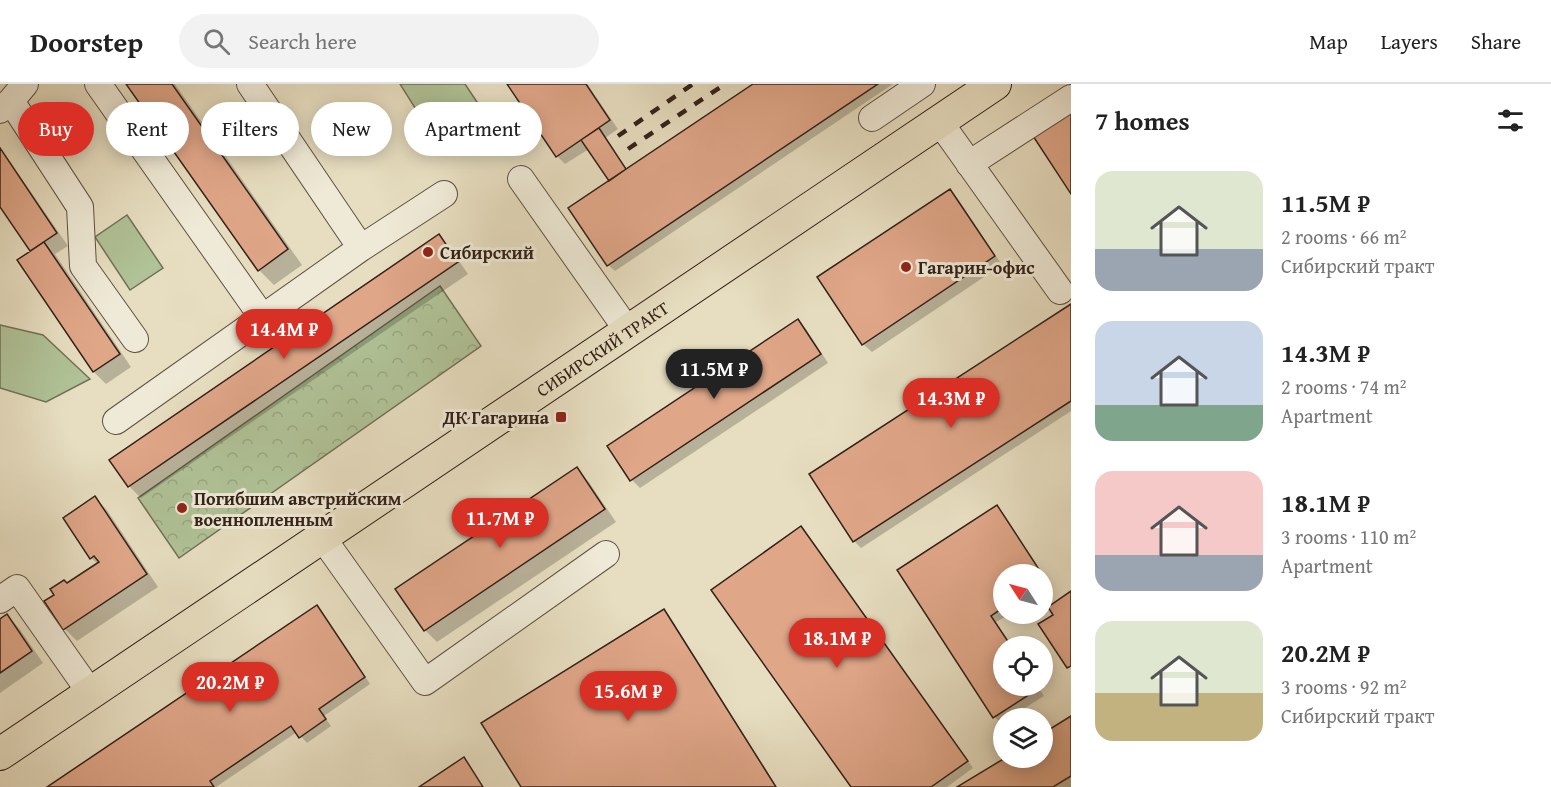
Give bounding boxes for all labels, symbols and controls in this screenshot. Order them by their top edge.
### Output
search box [179,14,599,68]
text: Doorstep [30,21,143,62]
icon: search [200,25,233,58]
text: Search here [248,25,357,57]
text: Map [1309,26,1348,57]
text: Layers [1381,26,1438,57]
text: Share [1471,26,1521,57]
text: 7 homes [1095,101,1190,140]
chip: Buy [18,102,94,156]
chip: Rent [106,102,189,156]
chip: Filters [201,102,299,156]
chip: New [311,102,392,156]
chip: Apartment [404,102,542,156]
icon: filters [1494,104,1527,137]
text: 11.5M ₽ [1281,183,1370,222]
icon: home [1143,195,1215,267]
text: 2 rooms · 66 m² [1281,222,1407,251]
place label: Сибирский [440,239,534,266]
marker: Сибирский [421,245,435,259]
text: Сибирский тракт [1281,251,1434,280]
place label: Гагарин-офис [918,254,1035,281]
marker: Гагарин-офис [899,260,913,274]
street label: СИБИРСКИЙ ТРАКТ [530,294,674,403]
pin: 14.4M ₽ [229,309,339,360]
text: 14.4M ₽ [250,314,318,343]
text: 14.3M ₽ [1281,333,1370,372]
icon: home [1143,345,1215,417]
pin: 11.5M ₽ [659,349,769,400]
text: 11.5M ₽ [680,354,748,383]
text: 2 rooms · 74 m² [1281,372,1407,401]
pin: 14.3M ₽ [896,378,1006,429]
text: 14.3M ₽ [917,383,985,412]
text: Apartment [1281,401,1373,430]
place label: ДК Гагарина [442,404,550,431]
marker: ДК Гагарина [554,410,568,424]
text: 18.1M ₽ [1281,483,1370,522]
place label: Погибшим австрийским военнопленным [194,485,402,533]
icon: home [1143,495,1215,567]
pin: 11.7M ₽ [445,498,555,549]
marker: Погибшим австрийским военнопленным [175,501,189,515]
text: 11.7M ₽ [466,503,534,532]
text: 3 rooms · 110 m² [1281,522,1416,551]
text: Apartment [1281,551,1373,580]
north arrow [993,564,1053,624]
map controls [993,564,1053,768]
pin: 18.1M ₽ [782,618,892,669]
text: 18.1M ₽ [803,623,871,652]
text: 20.2M ₽ [1281,633,1370,672]
button: locate [993,636,1053,696]
icon: home [1143,645,1215,717]
pin: 20.2M ₽ [175,662,285,713]
text: 20.2M ₽ [196,667,264,696]
pin: 15.6M ₽ [573,671,683,722]
text: 3 rooms · 92 m² [1281,672,1407,701]
text: 15.6M ₽ [594,676,662,705]
text: Сибирский тракт [1281,701,1434,730]
button: layers [993,708,1053,768]

